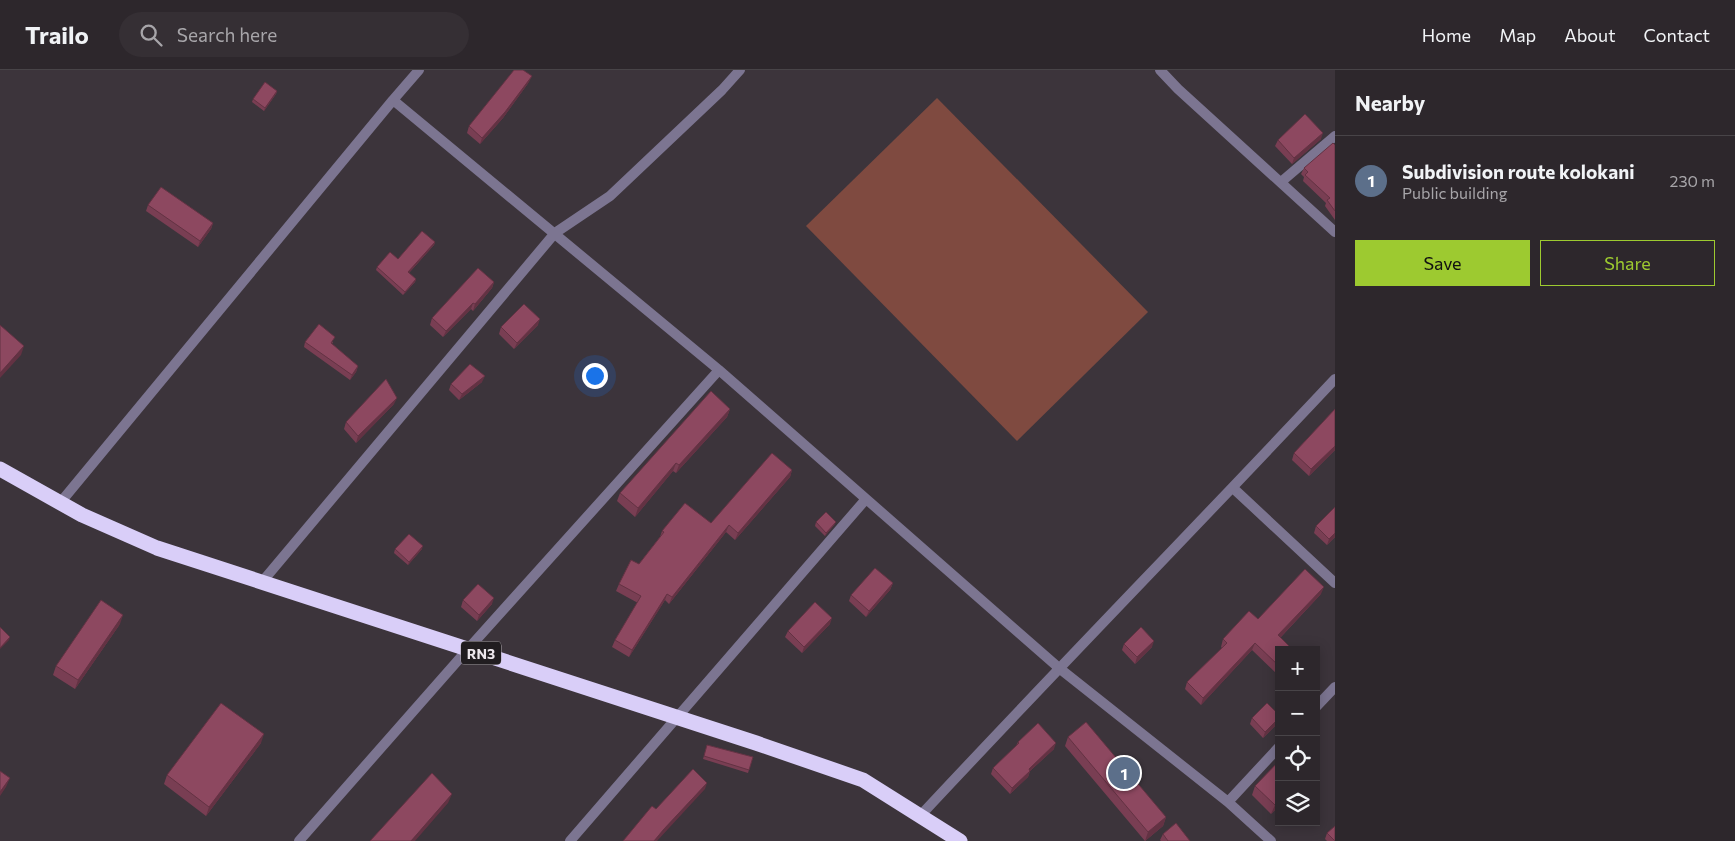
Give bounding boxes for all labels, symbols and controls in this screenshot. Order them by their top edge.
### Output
search box [119,12,469,57]
text: Trailo [25,20,89,49]
icon: search [137,21,165,49]
text: Search here [177,23,277,46]
text: Home [1422,24,1471,46]
text: Map [1499,24,1536,46]
text: About [1564,24,1616,46]
text: Contact [1644,24,1710,46]
text: Nearby [1355,90,1425,115]
text: Subdivision route kolokani [1402,160,1634,183]
text: 1 [1367,171,1375,190]
text: 230 m [1670,171,1715,190]
text: Public building [1402,183,1507,202]
button: Save [1355,240,1530,286]
button: Share [1540,240,1715,286]
your location [582,363,608,389]
road number: RN3 [461,642,501,664]
map controls [1275,646,1320,826]
button: + [1275,646,1320,691]
button: − [1275,691,1320,736]
button: locate [1275,736,1320,781]
pin: 1 [1108,754,1140,792]
button: layers [1275,781,1320,826]

